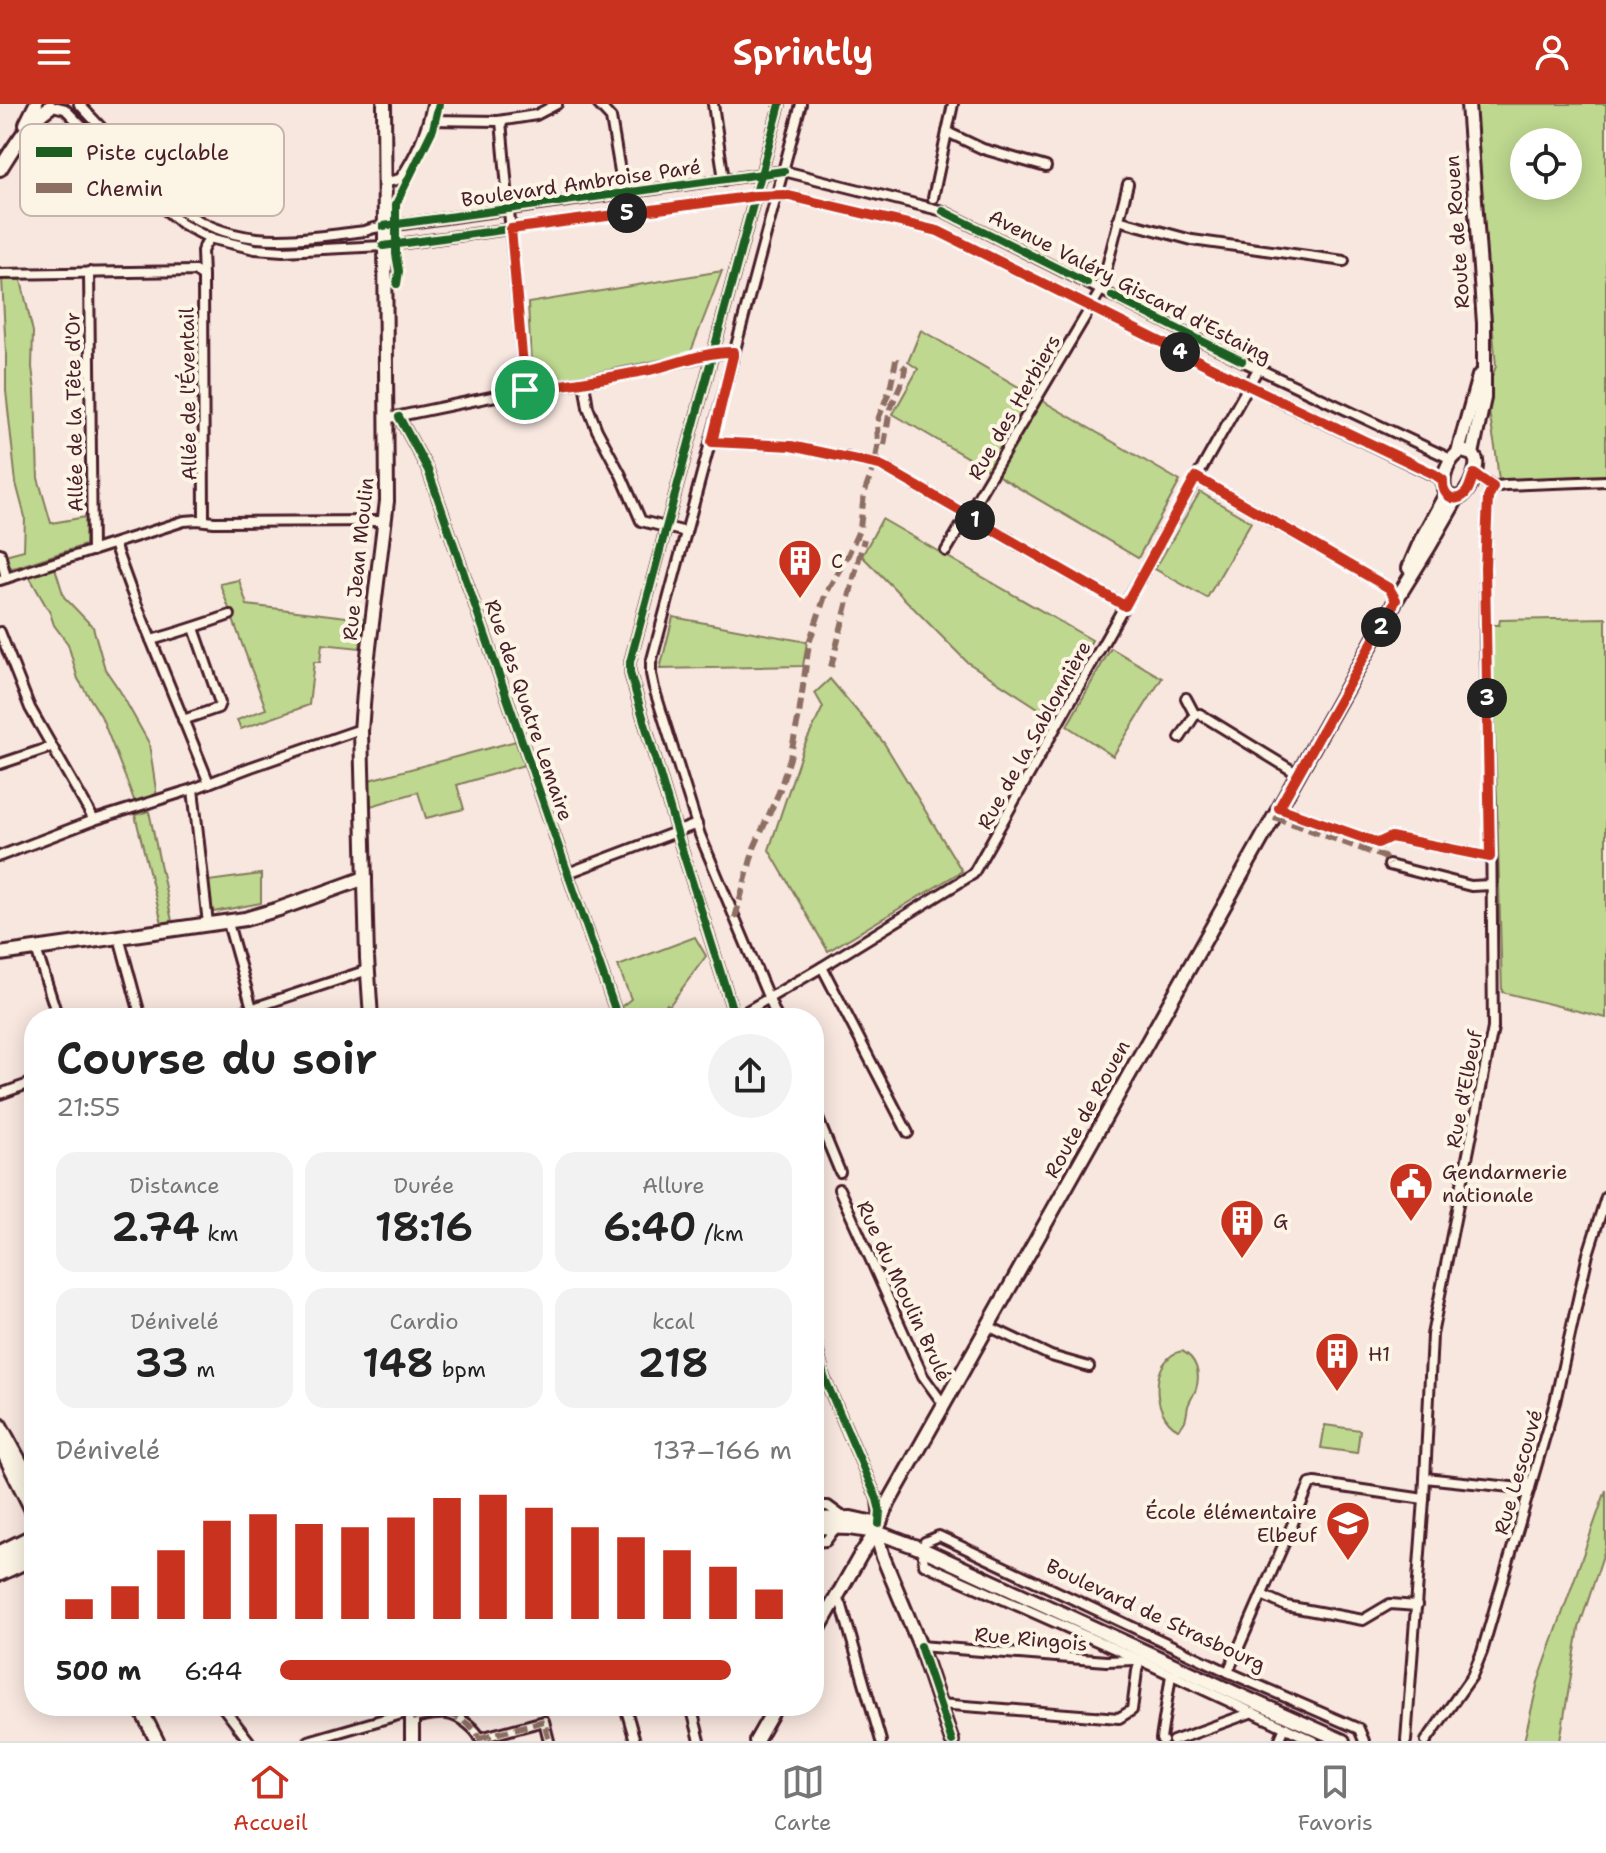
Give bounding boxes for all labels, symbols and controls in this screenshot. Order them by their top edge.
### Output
text: Sprintly [732,28,874,77]
icon: menu [32,30,76,74]
icon: person [1530,30,1574,74]
legend [20,124,284,216]
map controls [1510,128,1582,200]
button: locate [1510,128,1582,200]
text: Piste cyclable [86,138,229,167]
street label: Boulevard Ambroise Paré [459,153,703,213]
street label: Route de Rouen [1439,154,1475,310]
text: Chemin [86,174,163,203]
pin: 5 [607,193,647,233]
text: 5 [620,198,634,227]
street label: Avenue Valéry Giscard d'Estaing [984,203,1276,369]
street label: Allée de l'Éventail [173,307,203,481]
street label: Allée de la Tête d'Or [59,312,89,512]
street label: Rue des Herbiers [962,330,1066,484]
pin: 4 [1160,332,1200,372]
text: 4 [1172,337,1188,366]
pin [491,356,559,424]
icon: arrive [503,368,547,412]
street label: Rue Jean Moulin [337,476,379,642]
pin: 1 [955,500,995,540]
text: 1 [970,505,980,534]
building icon: C [776,537,824,600]
place label: C [831,548,843,574]
street label: Rue des Quatre Lemaire [479,596,579,824]
pin: 2 [1361,607,1401,647]
text: 2 [1373,612,1389,641]
street label: Rue de la Sablonnière [971,636,1097,834]
pin: 3 [1467,678,1507,718]
text: 3 [1479,683,1495,712]
street label: Rue d'Elbeuf [1440,1027,1488,1150]
text: Course du soir [56,1029,377,1088]
button: share [708,1034,792,1118]
street label: Route de Rouen [1038,1035,1136,1183]
text: 21:55 [56,1089,121,1124]
place label: Gendarmerie nationale [1442,1159,1568,1208]
public building icon: Gendarmerie nationale [1387,1160,1435,1223]
text: Distance [130,1171,220,1200]
text: Durée [394,1171,454,1200]
text: Allure [642,1171,705,1200]
street label: Rue du Moulin Brulé [851,1197,957,1385]
building icon: G [1218,1197,1266,1260]
text: 2.74 [111,1200,200,1254]
text: 18:16 [375,1200,473,1254]
text: 6:40 [603,1200,697,1254]
place label: G [1273,1208,1288,1234]
text: km [200,1219,238,1248]
text: /km [697,1219,744,1248]
text: Dénivelé [130,1307,219,1336]
text: Cardio [389,1307,459,1336]
text: kcal [652,1307,695,1336]
building icon: H1 [1313,1330,1361,1393]
text: 33 [134,1336,189,1390]
text: 148 [362,1336,434,1390]
text: 218 [638,1336,709,1390]
place label: H1 [1368,1341,1390,1367]
text: m [189,1355,215,1384]
text: bpm [434,1355,486,1384]
street label: Rue Lescouvé [1488,1406,1548,1538]
text: Dénivelé [56,1432,161,1467]
text: 137–166 m [653,1432,792,1467]
place label: École élémentaire Elbeuf [1145,1499,1318,1548]
school or university icon: École élémentaire Elbeuf [1324,1499,1372,1562]
street label: Boulevard de Strasbourg [1042,1553,1270,1677]
street label: Rue Ringois [973,1621,1089,1657]
text: 500 m [56,1653,141,1688]
text: 6:44 [184,1653,243,1688]
tab: Accueil [233,1760,308,1837]
tab: Carte [774,1760,832,1837]
tab: Favoris [1298,1760,1373,1837]

